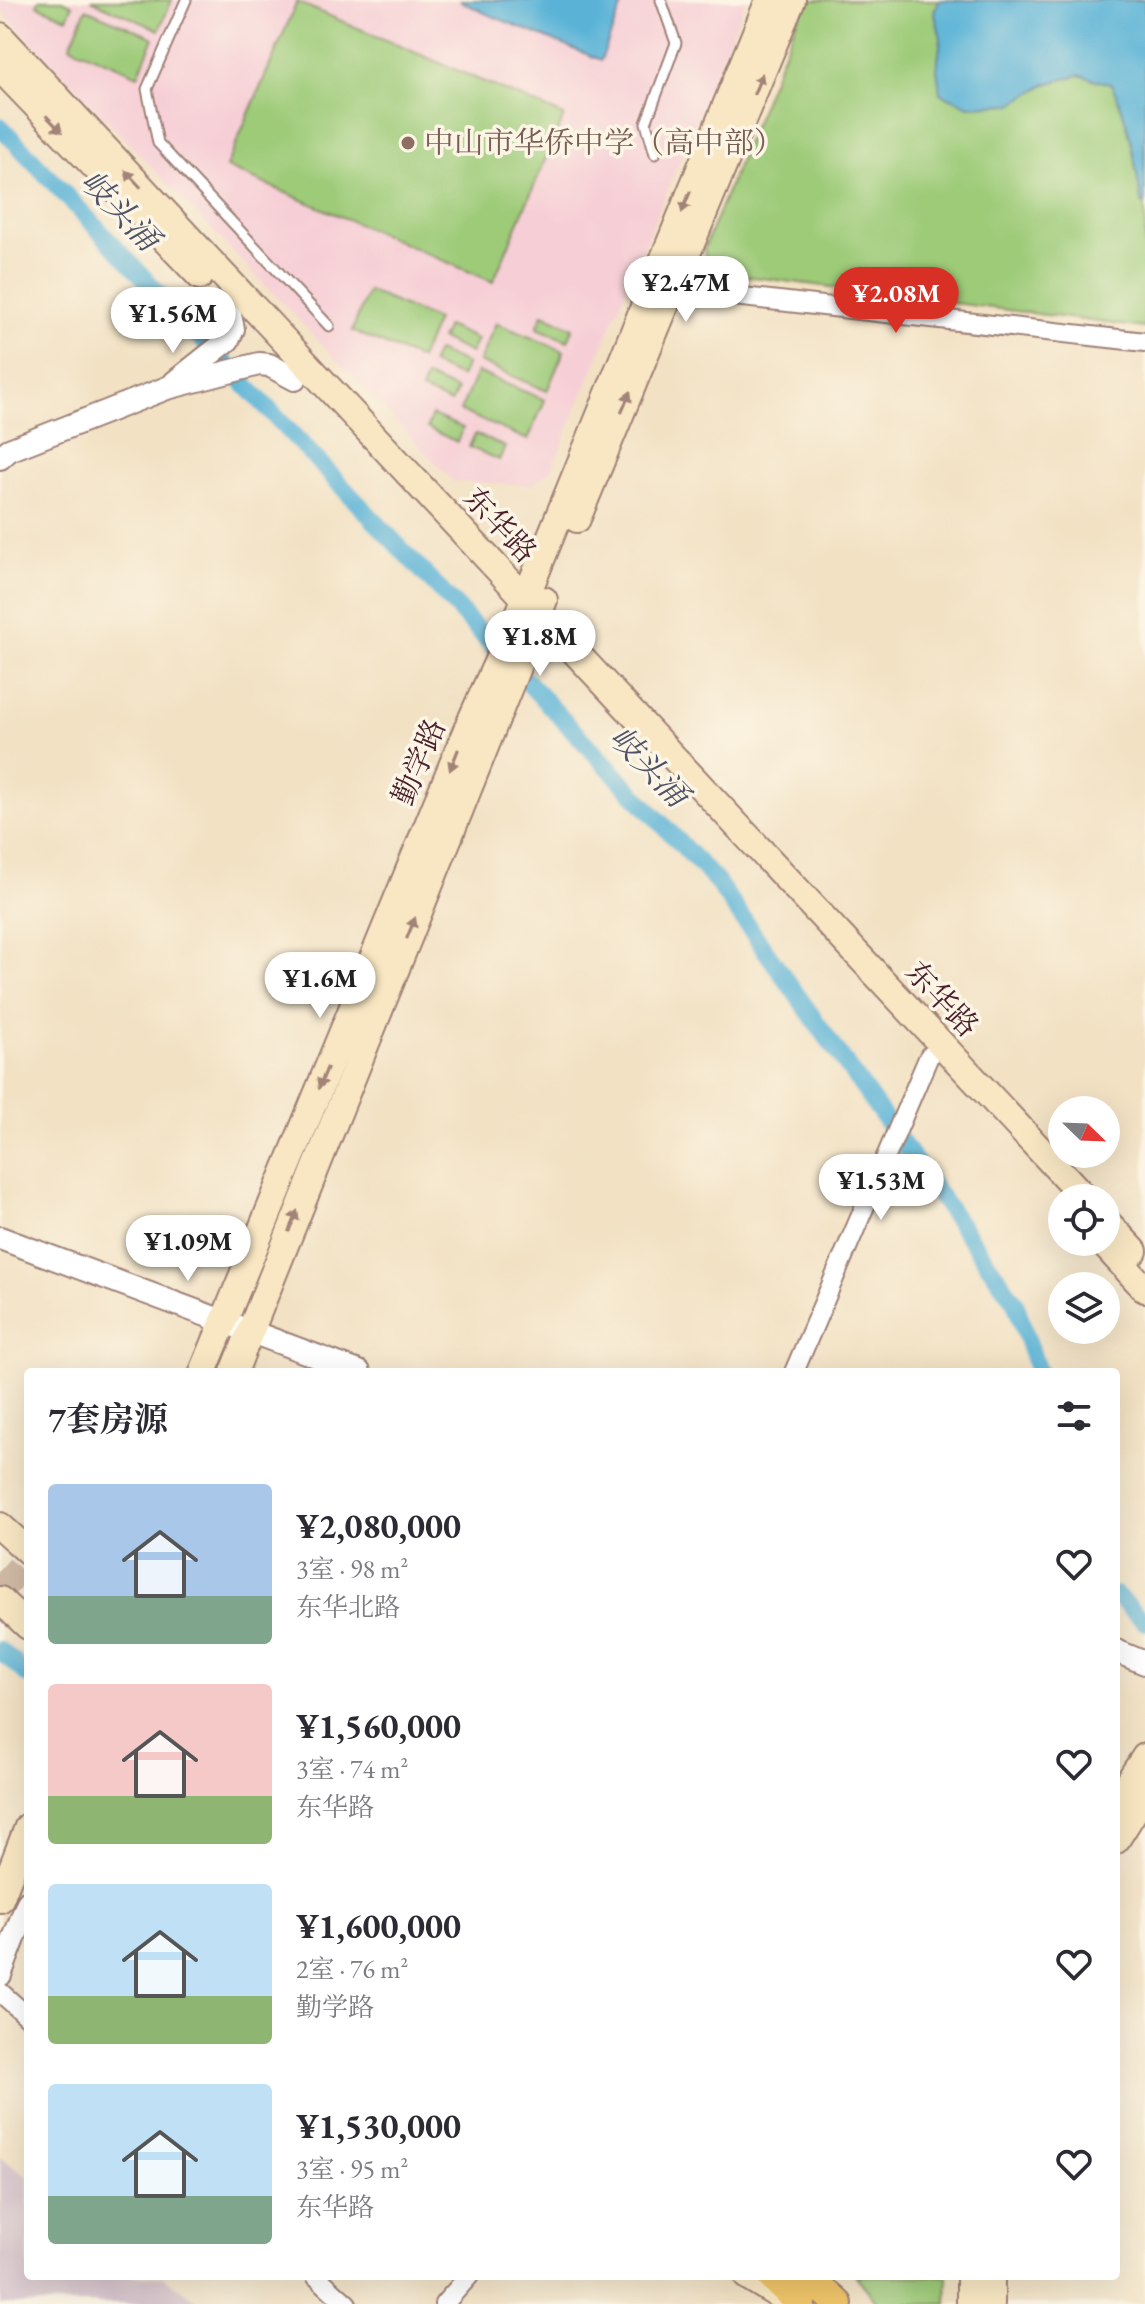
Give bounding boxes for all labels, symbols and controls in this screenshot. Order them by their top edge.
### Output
one-way arrow [751,72,764,96]
one-way arrow [45,115,63,134]
place label: 中山市华侨中学（高中部） [424,123,784,162]
marker: 中山市华侨中学（高中部） [399,134,417,152]
water label: 岐头涌 [72,161,171,262]
one-way arrow [125,170,143,189]
one-way arrow [679,190,692,214]
pin: ¥2.47M [621,256,751,324]
text: ¥2.47M [642,265,730,299]
pin: ¥2.08M [831,267,961,335]
text: ¥2.08M [852,276,940,310]
pin: ¥1.56M [108,287,238,355]
text: ¥1.56M [129,296,217,330]
one-way arrow [619,390,632,414]
street label: 东华路 [455,478,545,571]
pin: ¥1.8M [484,610,596,678]
text: ¥1.8M [503,619,577,653]
street label: 勤学路 [383,713,454,811]
water label: 岐头涌 [601,717,700,818]
one-way arrow [448,748,461,772]
one-way arrow [405,916,418,940]
pin: ¥1.6M [264,952,376,1020]
street label: 东华路 [897,952,987,1045]
text: ¥1.6M [283,961,357,995]
one-way arrow [316,1066,329,1090]
north arrow [1048,1096,1120,1168]
map controls [1048,1096,1120,1344]
pin: ¥1.53M [816,1154,946,1222]
text: ¥1.53M [837,1163,925,1197]
button: locate [1048,1184,1120,1256]
one-way arrow [287,1209,300,1233]
pin: ¥1.09M [123,1215,253,1283]
text: ¥1.09M [144,1224,232,1258]
button: layers [1048,1272,1120,1344]
icon: filters [1052,1394,1096,1438]
text: 7套房源 [48,1397,168,1441]
text: ¥2,080,000 [296,1504,461,1548]
icon: home [112,1516,208,1612]
icon: heart [1052,1542,1096,1586]
text: 3室 · 98 m² [296,1552,408,1586]
text: 东华北路 [296,1590,400,1624]
text: ¥1,560,000 [296,1704,461,1748]
icon: home [112,1716,208,1812]
icon: heart [1052,1742,1096,1786]
text: 3室 · 74 m² [296,1752,408,1786]
text: 东华路 [296,1790,374,1824]
text: ¥1,600,000 [296,1904,461,1948]
icon: home [112,1916,208,2012]
icon: heart [1052,1942,1096,1986]
text: 2室 · 76 m² [296,1952,408,1986]
text: 勤学路 [296,1990,374,2024]
text: ¥1,530,000 [296,2104,461,2148]
icon: home [112,2116,208,2212]
icon: heart [1052,2142,1096,2186]
text: 3室 · 95 m² [296,2152,408,2186]
text: 东华路 [296,2190,374,2224]

